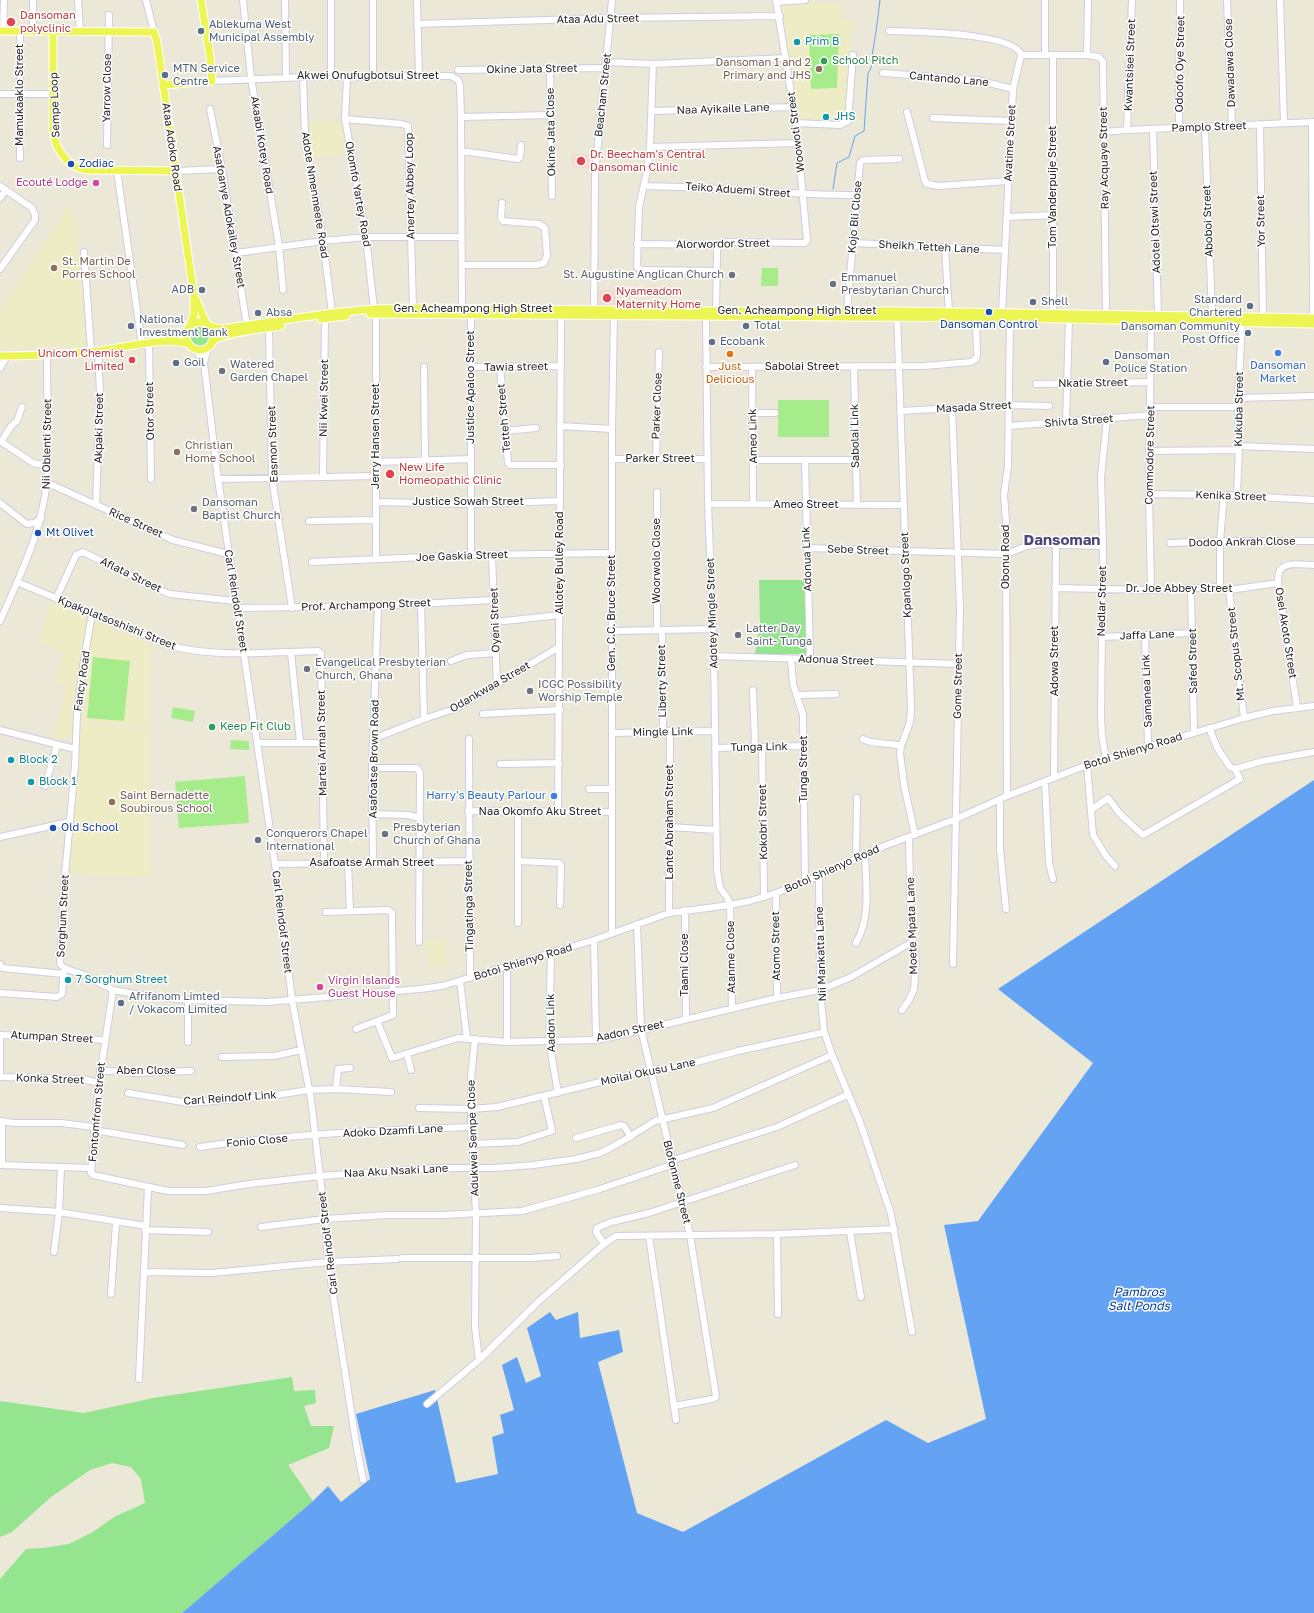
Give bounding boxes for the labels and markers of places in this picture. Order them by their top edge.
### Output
place label: Dansoman polyclinic [20,9,76,35]
marker: Dansoman polyclinic [5,16,17,28]
place label: Ablekuma West Municipal Assembly [209,18,314,44]
marker: Ablekuma West Municipal Assembly [196,26,206,36]
place label: Prim B [805,35,839,49]
marker: Prim B [792,37,802,47]
place label: School Pitch [832,54,899,68]
place label: Dansoman 1 and 2 Primary and JHS [715,56,811,82]
marker: School Pitch [819,56,829,66]
place label: MTN Service Centre [173,62,240,88]
marker: Dansoman 1 and 2 Primary and JHS [814,64,824,74]
marker: MTN Service Centre [160,70,170,80]
place label: JHS [834,110,856,124]
marker: JHS [821,112,831,122]
place label: Dr. Beecham's Central Dansoman Clinic [590,148,705,174]
marker: Dr. Beecham's Central Dansoman Clinic [575,155,587,167]
place label: Zodiac [79,157,114,171]
marker: Zodiac [66,159,76,169]
place label: Ecouté Lodge [16,176,88,190]
marker: Ecouté Lodge [91,178,101,188]
place label: St. Martin De Porres School [62,255,136,281]
marker: St. Martin De Porres School [49,263,59,273]
place label: St. Augustine Anglican Church [563,268,724,282]
marker: St. Augustine Anglican Church [727,270,737,280]
place label: Emmanuel Presbytarian Church [841,271,949,297]
marker: Emmanuel Presbytarian Church [828,279,838,289]
place label: ADB [172,283,194,297]
marker: ADB [197,285,207,295]
place label: Nyameadom Maternity Home [616,285,701,311]
marker: Nyameadom Maternity Home [601,292,613,304]
place label: Standard Chartered [1189,293,1242,319]
place label: Shell [1041,295,1068,309]
marker: Shell [1028,297,1038,307]
marker: Standard Chartered [1245,301,1255,311]
place label: Absa [266,306,292,320]
marker: Dansoman Control [984,307,994,317]
marker: Absa [253,308,263,318]
place label: National Investment Bank [139,313,228,339]
place label: Dansoman Control [940,318,1038,332]
place label: Total [754,319,781,333]
place label: Dansoman Community Post Office [1121,320,1240,346]
marker: National Investment Bank [126,321,136,331]
marker: Total [741,321,751,331]
marker: Dansoman Community Post Office [1243,328,1253,338]
place label: Ecobank [720,335,765,349]
marker: Ecobank [707,337,717,347]
place label: Unicom Chemist Limited [38,347,124,373]
marker: Dansoman Market [1273,348,1283,358]
marker: Just Delicious [725,349,735,359]
place label: Dansoman Police Station [1114,349,1187,375]
marker: Unicom Chemist Limited [127,355,137,365]
place label: Goil [184,356,205,370]
marker: Dansoman Police Station [1101,357,1111,367]
marker: Goil [171,358,181,368]
place label: Watered Garden Chapel [230,358,308,384]
place label: Dansoman Market [1250,359,1306,385]
place label: Just Delicious [706,360,754,386]
marker: Watered Garden Chapel [217,366,227,376]
place label: Christian Home School [185,439,255,465]
marker: Christian Home School [172,447,182,457]
place label: New Life Homeopathic Clinic [399,461,502,487]
marker: New Life Homeopathic Clinic [384,468,396,480]
place label: Dansoman Baptist Church [202,496,281,522]
marker: Dansoman Baptist Church [189,504,199,514]
place label: Mt Olivet [46,526,94,540]
marker: Mt Olivet [33,528,43,538]
place label: Latter Day Saint- Tunga [746,622,812,648]
marker: Latter Day Saint- Tunga [733,630,743,640]
place label: Evangelical Presbyterian Church, Ghana [315,656,446,682]
marker: Evangelical Presbyterian Church, Ghana [302,664,312,674]
place label: ICGC Possibility Worship Temple [538,678,623,704]
marker: ICGC Possibility Worship Temple [525,686,535,696]
place label: Keep Fit Club [220,720,291,734]
marker: Keep Fit Club [207,722,217,732]
place label: Block 2 [19,753,58,767]
marker: Block 2 [6,755,16,765]
place label: Block 1 [39,775,77,789]
marker: Block 1 [26,777,36,787]
place label: Saint Bernadette Soubirous School [120,789,213,815]
place label: Harry's Beauty Parlour [426,789,546,803]
marker: Harry's Beauty Parlour [549,791,559,801]
marker: Saint Bernadette Soubirous School [107,797,117,807]
place label: Old School [61,821,119,835]
place label: Presbyterian Church of Ghana [393,821,481,847]
marker: Old School [48,823,58,833]
place label: Conquerors Chapel International [266,827,367,853]
marker: Presbyterian Church of Ghana [380,829,390,839]
marker: Conquerors Chapel International [253,835,263,845]
place label: 7 Sorghum Street [76,973,168,987]
place label: Virgin Islands Guest House [328,974,400,1000]
marker: 7 Sorghum Street [63,975,73,985]
marker: Virgin Islands Guest House [315,982,325,992]
place label: Afrifanom Limted / Vokacom Limited [129,990,227,1016]
marker: Afrifanom Limted / Vokacom Limited [116,998,126,1008]

